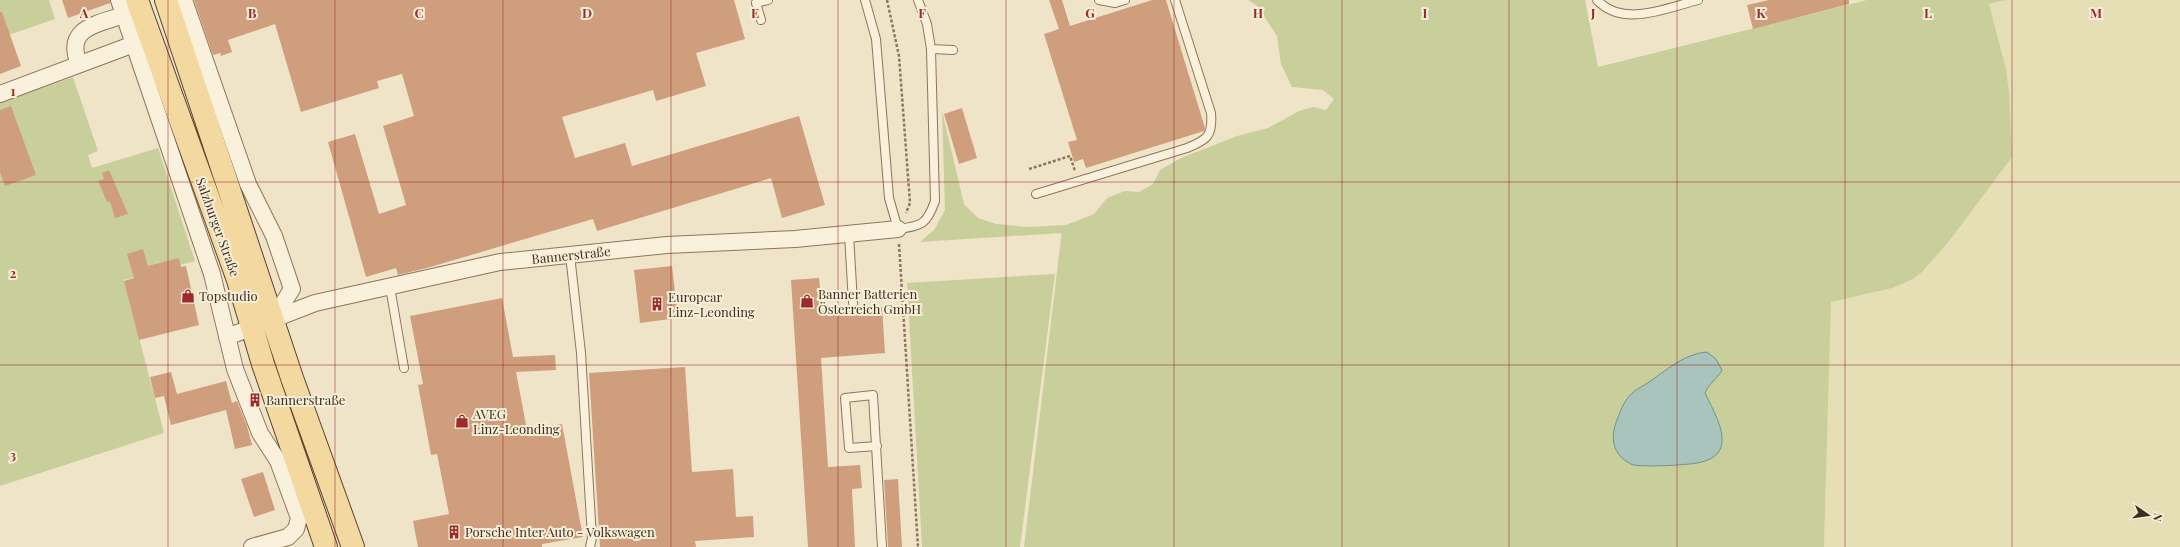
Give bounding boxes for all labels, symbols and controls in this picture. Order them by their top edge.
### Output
text: A [79,4,89,21]
text: B [248,4,257,21]
text: C [414,4,424,21]
text: D [582,4,592,21]
text: E [751,4,759,21]
text: F [918,4,926,21]
text: G [1085,4,1095,21]
text: H [1253,4,1263,21]
text: I [1423,4,1428,21]
text: J [1590,4,1596,21]
text: K [1756,4,1766,21]
text: L [1924,4,1932,21]
text: M [2090,4,2102,21]
text: 1 [11,82,16,99]
street label: Salzburger Straße [193,175,244,279]
street label: Bannerstraße [531,242,612,267]
text: 2 [10,264,17,281]
place label: Banner Batterien Österreich GmbH [818,285,921,317]
place label: Topstudio [199,287,258,304]
shop icon: Topstudio [180,288,196,304]
place label: Europcar Linz-Leonding [668,288,755,320]
shop icon: Banner Batterien Österreich GmbH [799,293,815,309]
building icon: Europcar Linz-Leonding [649,296,665,312]
place label: Bannerstraße [266,391,346,408]
building icon: Bannerstraße [247,392,263,408]
place label: AVEG Linz-Leonding [472,405,560,437]
shop icon: AVEG Linz-Leonding [454,413,470,429]
text: 3 [10,446,16,463]
north arrow [2128,495,2168,535]
text: N [2150,512,2166,523]
place label: Porsche Inter Auto - Volkswagen [465,523,655,540]
building icon: Porsche Inter Auto - Volkswagen [446,524,462,540]

